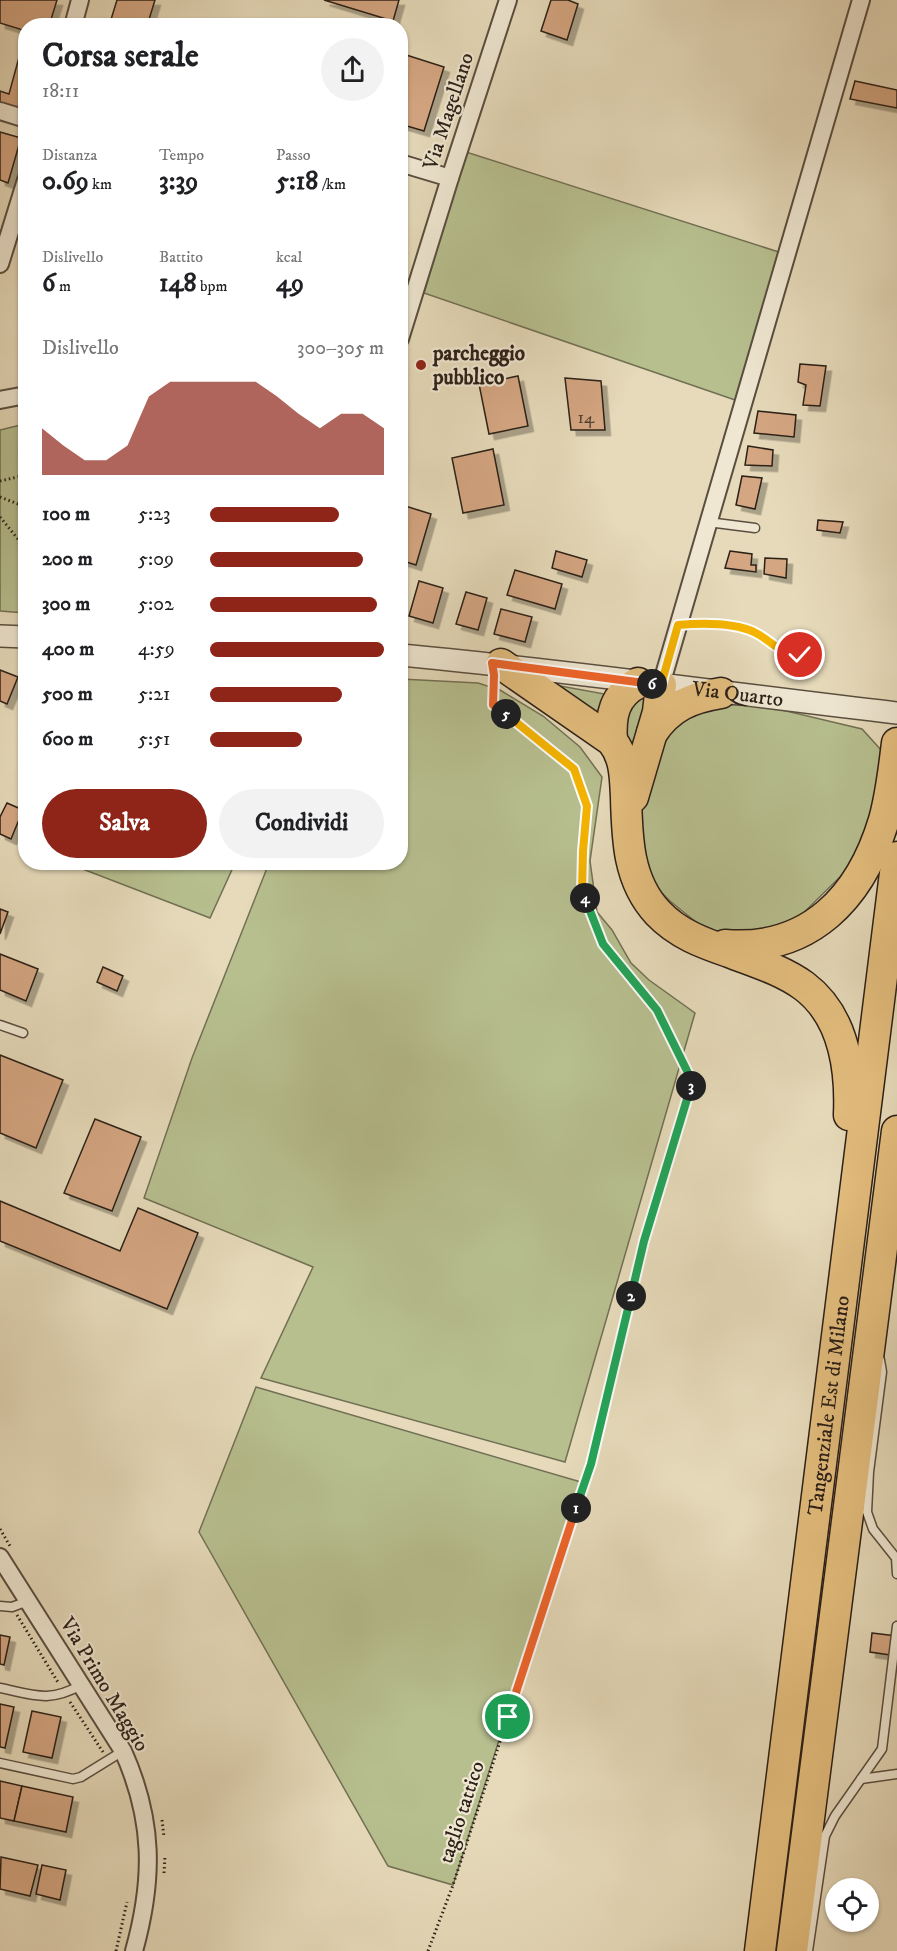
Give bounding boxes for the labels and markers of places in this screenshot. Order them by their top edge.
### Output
place label: parcheggio pubblico [432,341,525,391]
marker: parcheggio pubblico [414,358,428,372]
pin [774,629,825,680]
pin: 6 [637,669,667,699]
pin: 5 [491,699,521,729]
pin: 4 [570,883,600,913]
pin: 3 [676,1071,706,1101]
pin: 2 [616,1281,646,1311]
pin: 1 [561,1493,591,1523]
pin [482,1691,533,1742]

